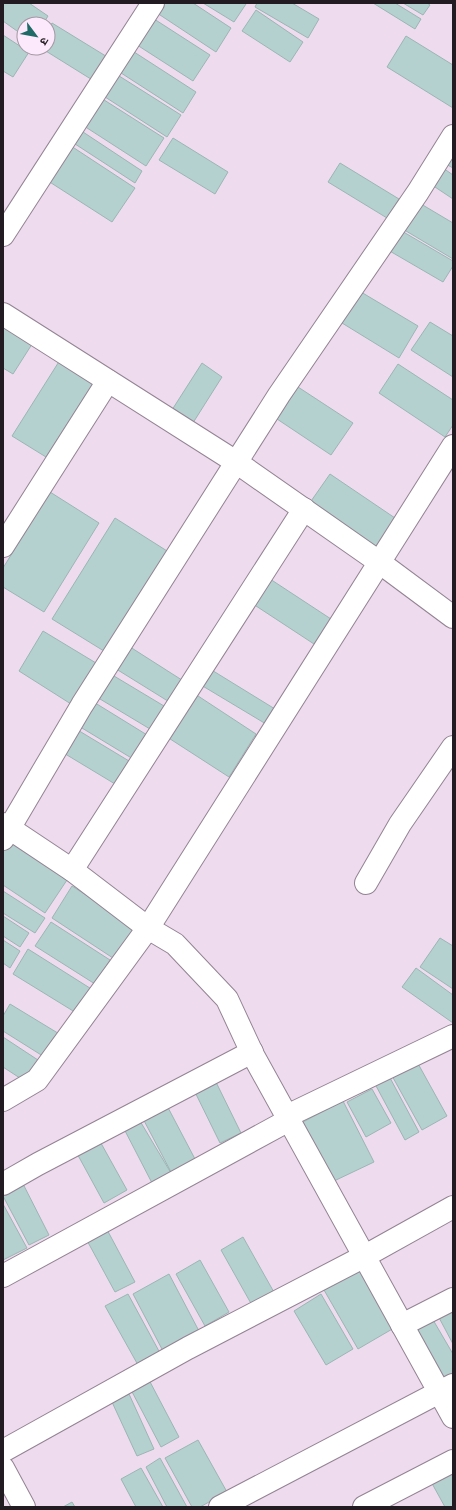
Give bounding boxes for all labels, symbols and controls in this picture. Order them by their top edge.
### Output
north arrow [16,16,56,56]
text: उ [37,35,52,48]

